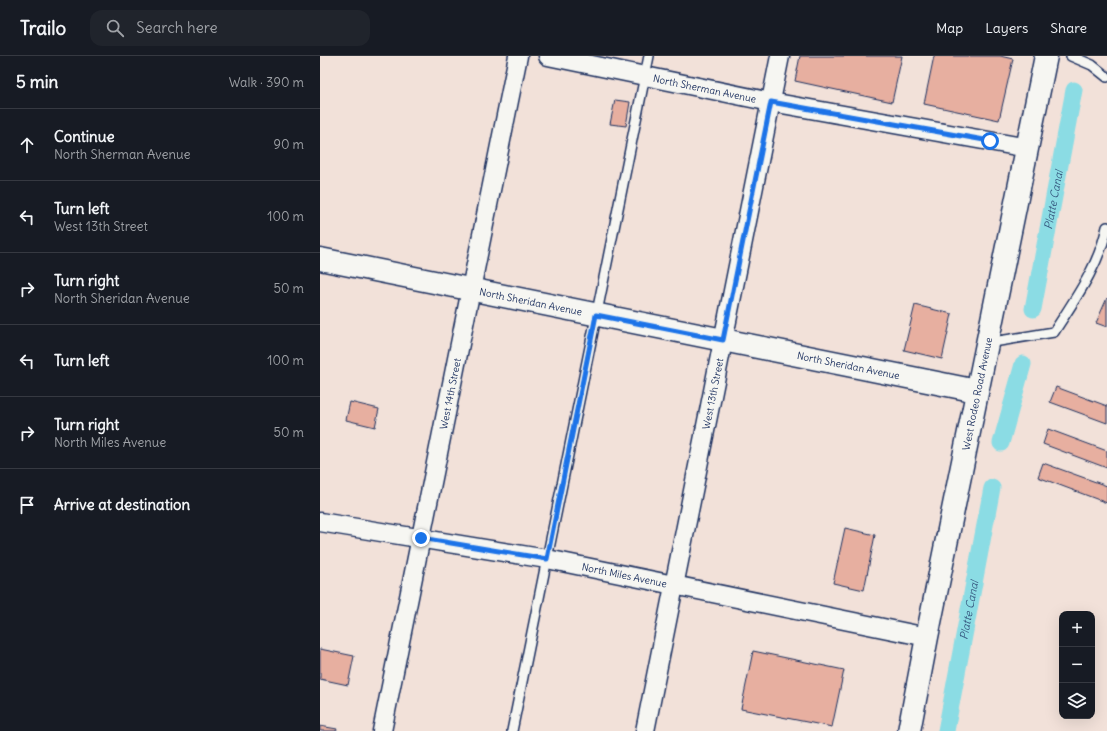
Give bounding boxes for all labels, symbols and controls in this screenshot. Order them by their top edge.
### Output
search box [90,10,370,46]
text: Trailo [20,16,66,40]
icon: search [104,17,126,39]
text: Search here [136,18,218,37]
text: Map [936,19,963,37]
text: Layers [985,19,1028,37]
text: Share [1050,19,1087,37]
text: 5 min [16,71,58,93]
street label: North Sherman Avenue [652,71,758,105]
text: Walk · 390 m [229,74,304,91]
text: Continue [54,127,115,146]
route start [981,132,999,150]
icon: ahead [16,134,38,156]
text: 90 m [273,136,304,153]
text: North Sherman Avenue [54,146,191,163]
water label: Platte Canal [1041,168,1066,231]
text: Turn left [54,199,109,218]
icon: left [16,206,38,228]
text: 100 m [267,208,304,225]
text: West 13th Street [54,218,148,235]
text: Turn right [54,271,119,290]
icon: right [16,278,38,300]
text: 50 m [273,280,304,297]
street label: North Sheridan Avenue [478,285,583,318]
text: North Sheridan Avenue [54,290,190,307]
street label: West Rodeo Road Avenue [959,336,995,451]
street label: North Sheridan Avenue [796,349,901,382]
icon: left [16,350,38,372]
text: Turn left [54,351,109,370]
text: 100 m [267,352,304,369]
street label: West 14th Street [436,356,464,431]
street label: West 13th Street [699,356,726,430]
text: Turn right [54,415,119,434]
icon: right [16,422,38,444]
text: 50 m [273,424,304,441]
text: North Miles Avenue [54,434,166,451]
icon: arrive [16,494,38,516]
text: Arrive at destination [54,495,190,514]
route end [412,529,430,547]
street label: North Miles Avenue [581,560,668,590]
water label: Platte Canal [956,578,982,641]
map controls [1059,611,1095,719]
button: + [1059,611,1095,647]
button: − [1059,647,1095,683]
button: layers [1059,683,1095,719]

